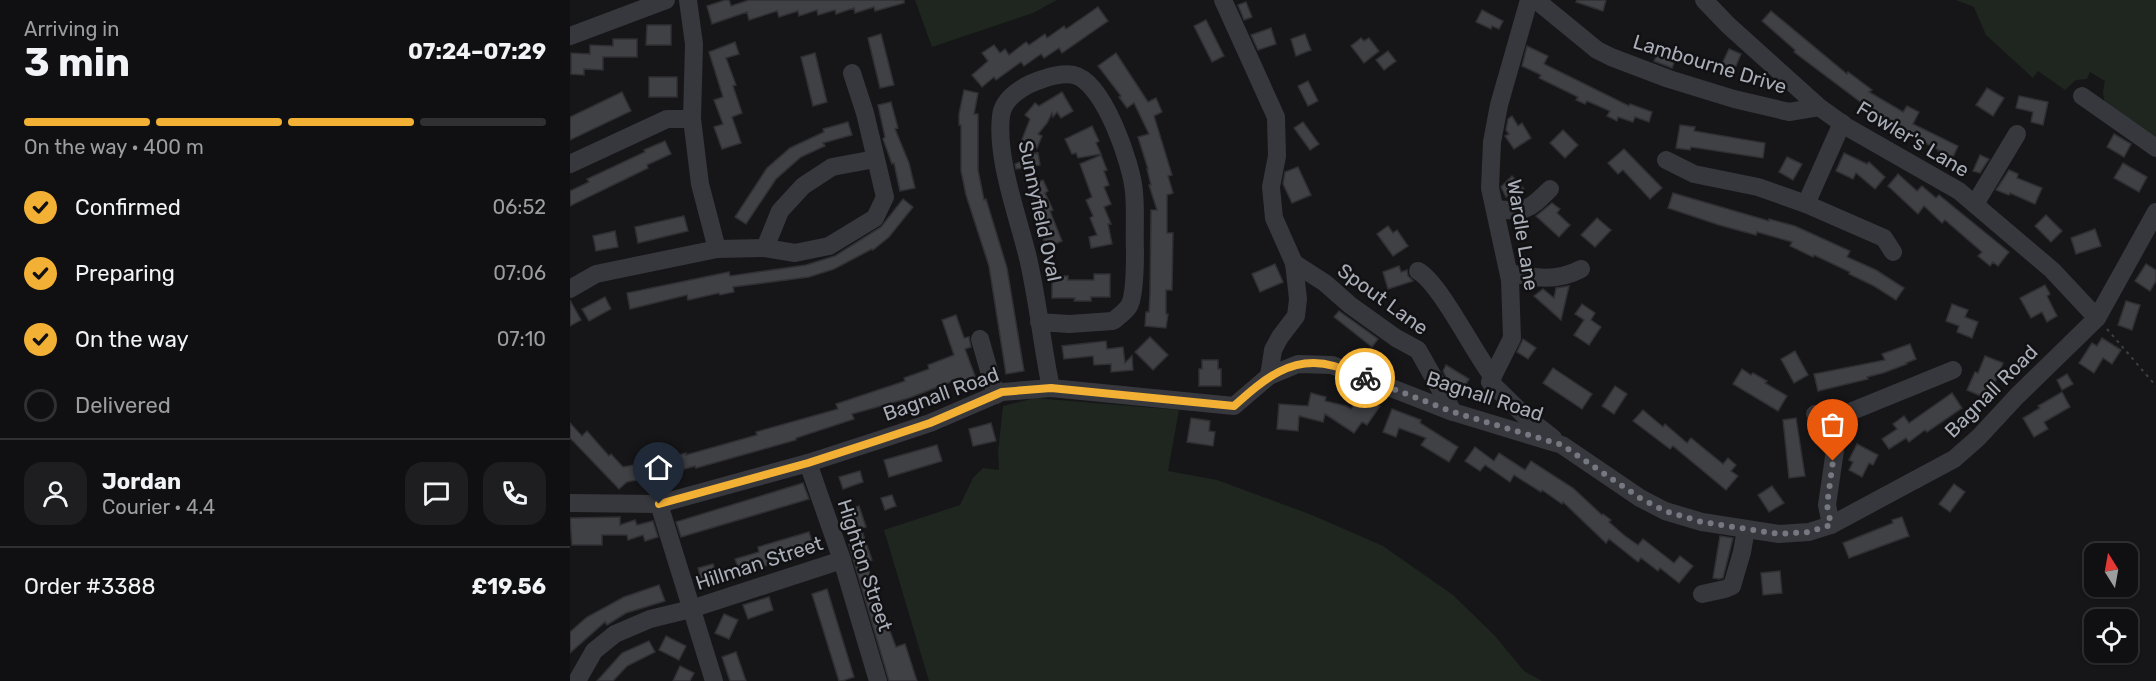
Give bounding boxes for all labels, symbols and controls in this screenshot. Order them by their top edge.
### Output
text: Arriving in [24,17,119,41]
street label: Lambourne Drive [1630,29,1790,99]
text: 07:24–07:29 [408,38,546,65]
text: 3 min [24,40,130,86]
street label: Fowler's Lane [1852,96,1974,182]
text: On the way · 400 m [24,135,204,159]
street label: Sunnyfield Oval [1013,138,1067,284]
street label: Wardle Lane [1502,178,1544,292]
icon: check [24,191,57,224]
text: Confirmed [75,194,181,221]
text: 06:52 [493,195,546,219]
icon: check [24,257,57,290]
street label: Spout Lane [1333,258,1433,340]
text: Preparing [75,260,175,287]
text: 07:06 [493,261,546,285]
icon: check [24,323,57,356]
text: On the way [75,326,189,353]
text: 07:10 [497,327,546,351]
street label: Bagnall Road [1940,340,2042,442]
courier [1335,348,1395,408]
street label: Bagnall Road [880,362,1002,426]
icon: bike [1349,362,1382,395]
street label: Bagnall Road [1424,366,1546,426]
text: Delivered [75,392,171,419]
pin [1807,399,1858,461]
icon: bag [1816,408,1849,441]
pin [633,442,684,504]
icon: home [642,451,675,484]
button: person [24,462,87,525]
button: chat [405,462,468,525]
button: phone [483,462,546,525]
text: Jordan [102,468,181,495]
text: Courier · 4.4 [102,495,215,519]
street label: Highton Street [832,496,898,634]
street label: Hillman Street [692,531,826,595]
north arrow [2084,543,2138,597]
map controls [2084,543,2138,663]
text: Order #3388 [24,573,155,600]
text: £19.56 [471,573,546,600]
button: locate [2084,609,2138,663]

